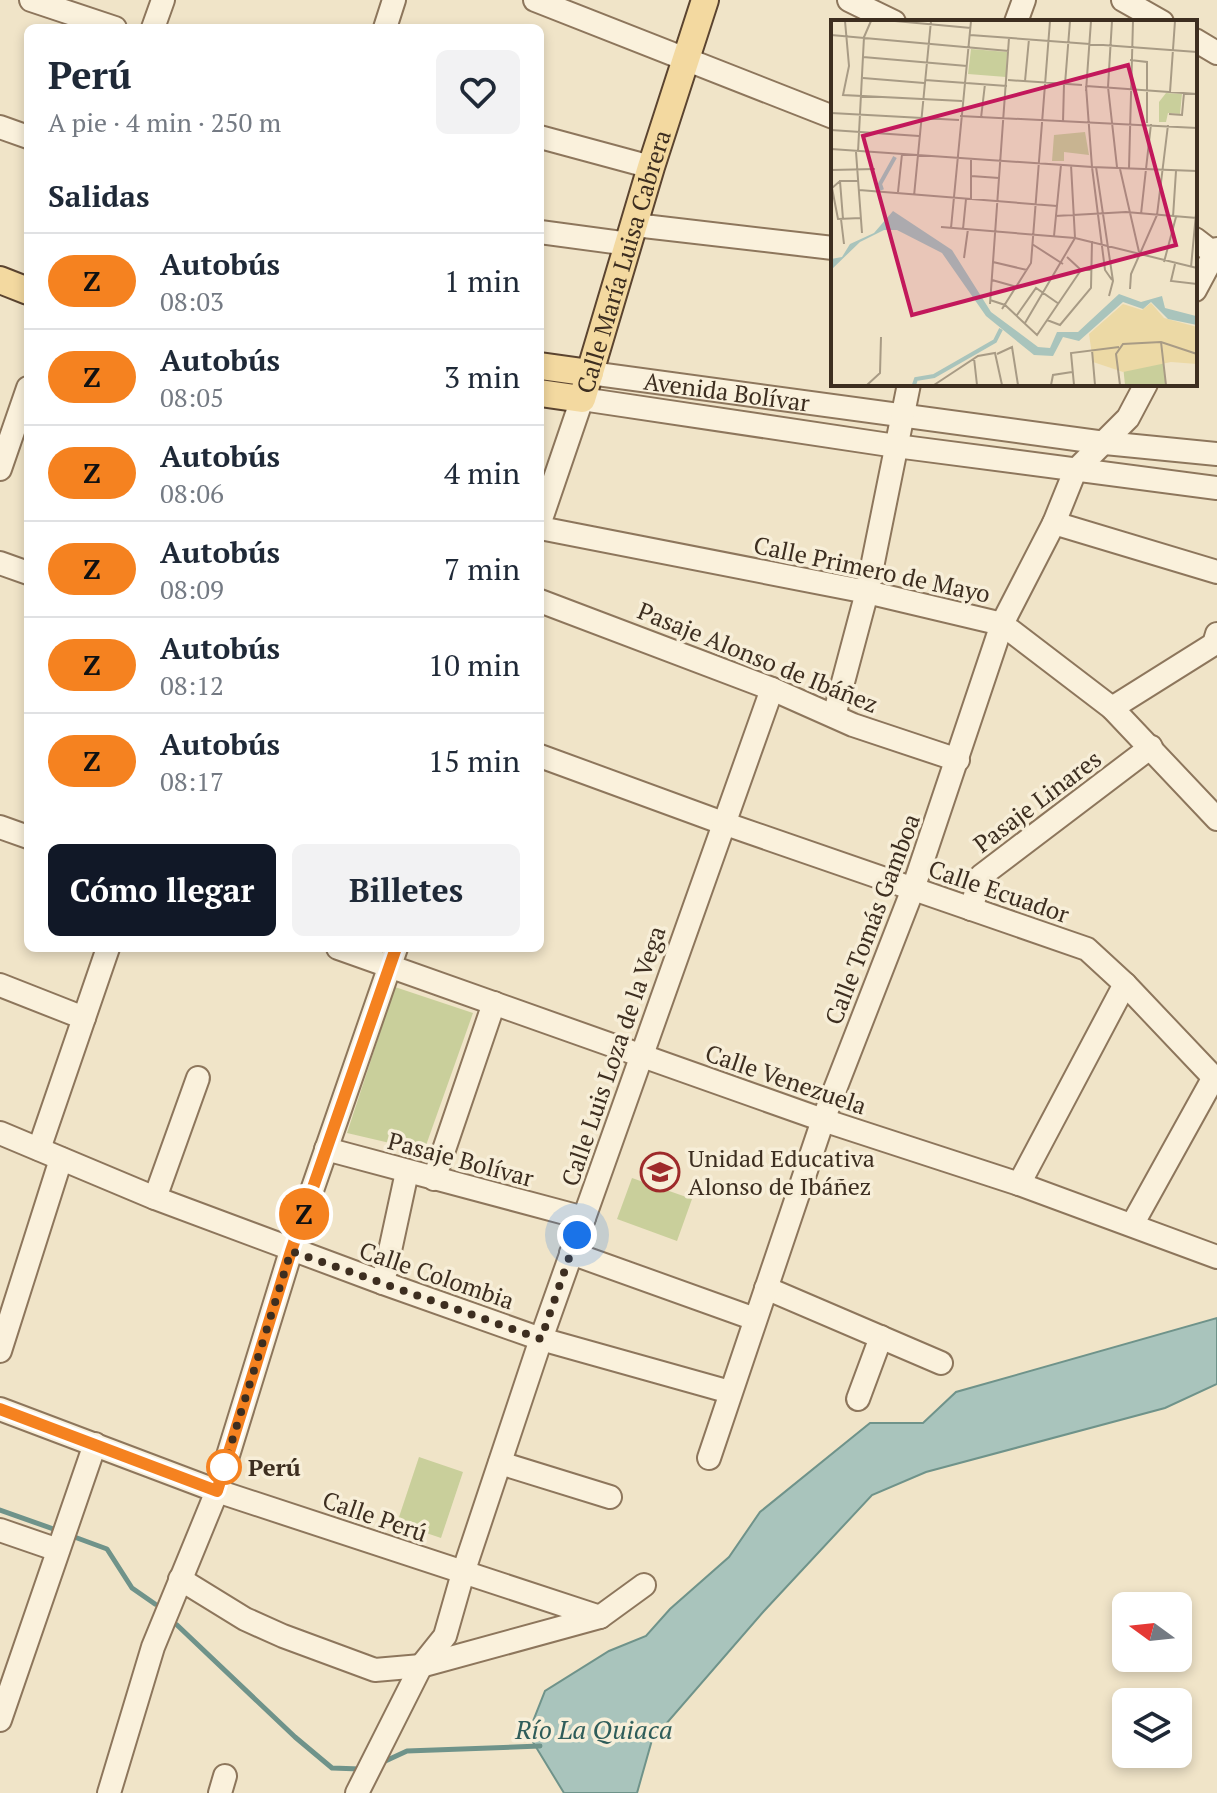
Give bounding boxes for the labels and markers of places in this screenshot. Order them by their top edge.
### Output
place label: Unidad Educativa Alonso de Ibáñez [688,1142,875,1202]
school or university icon: Unidad Educativa Alonso de Ibáñez [639,1151,681,1193]
marker: Perú [207,1450,241,1484]
place label: Perú [248,1451,301,1483]

